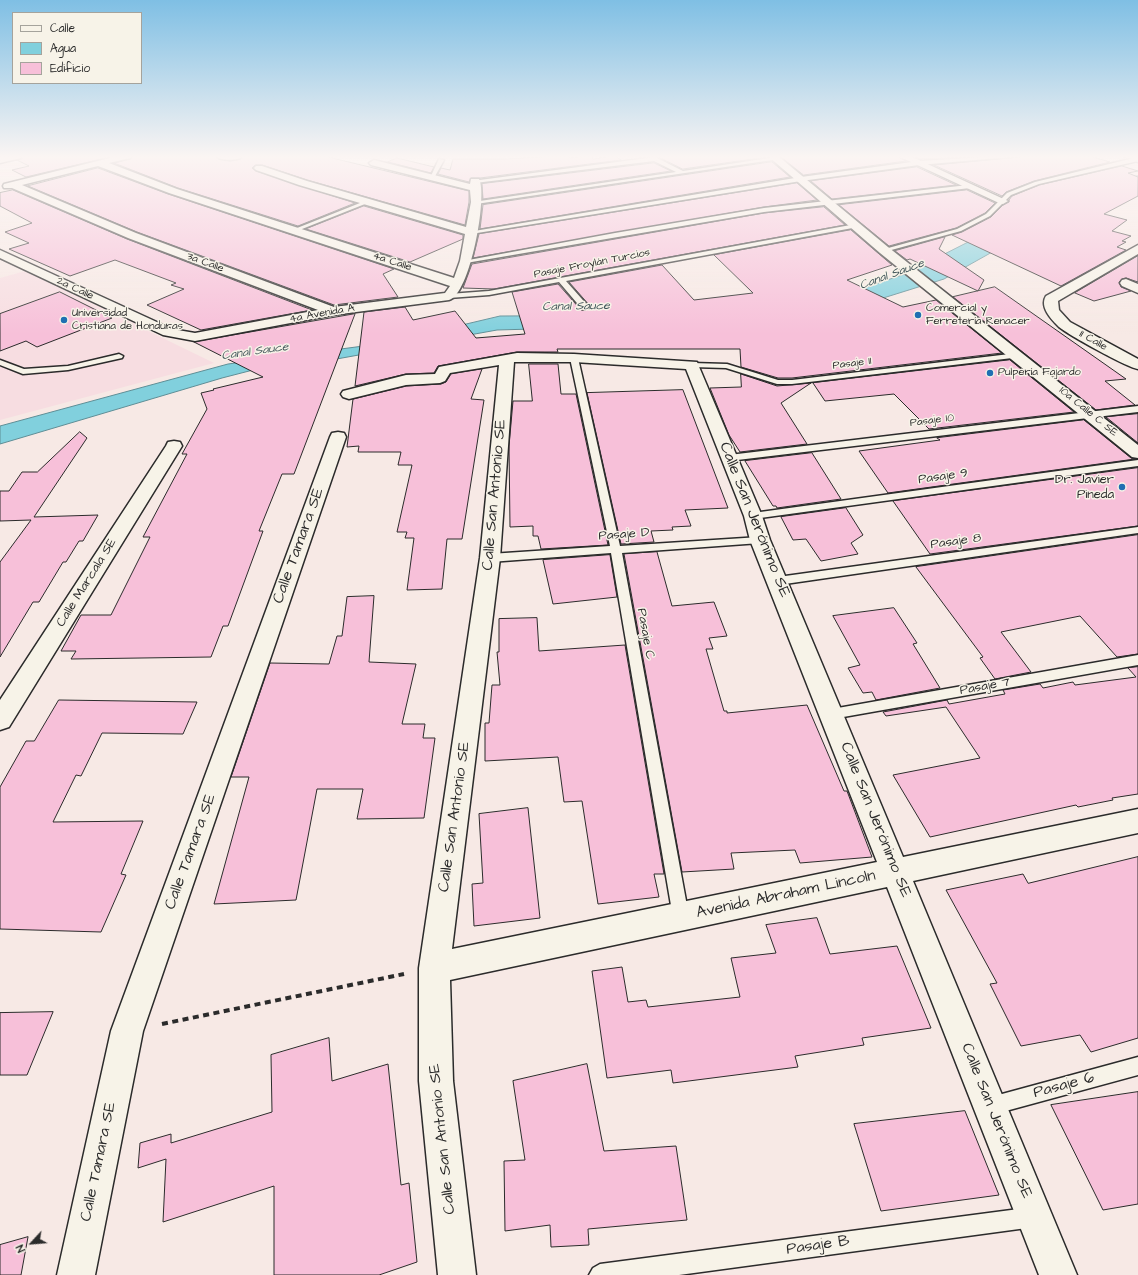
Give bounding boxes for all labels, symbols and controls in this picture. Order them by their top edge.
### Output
legend [12,12,142,84]
text: Calle [50,20,75,37]
text: Agua [50,40,76,57]
text: Edificio [50,60,90,77]
street label: Pasaje Froylán Turcios [533,246,651,282]
street label: 4a Calle [371,249,413,275]
street label: 3a Calle [185,250,225,276]
water label: Canal Sauce [858,257,926,293]
street label: 2a Calle [54,275,96,303]
water label: Canal Sauce [542,299,610,315]
street label: 4a Avenida A [288,302,356,326]
place label: Comercial y Ferretería Renacer [926,302,1030,328]
place label: Universidad Cristiana de Honduras [72,307,183,333]
marker: Comercial y Ferretería Renacer [913,310,923,320]
marker: Universidad Cristiana de Honduras [59,315,69,325]
street label: 11 Calle [1077,328,1109,354]
water label: Canal Sauce [221,340,289,364]
street label: Pasaje 11 [832,355,872,373]
place label: Pulpería Fajardo [998,366,1081,380]
marker: Pulpería Fajardo [985,368,995,378]
street label: 10a Calle C SE [1056,384,1120,440]
street label: Pasaje 10 [909,412,955,430]
street label: Calle San Antonio SE [479,419,511,571]
street label: Calle San Jerónimo SE [714,440,794,600]
street label: Pasaje 9 [917,466,969,488]
place label: Dr. Javier Pineda [1055,472,1114,503]
marker: Dr. Javier Pineda [1117,482,1127,492]
street label: Calle Tamara SE [269,486,329,606]
street label: Pasaje D [598,525,650,545]
street label: Pasaje 8 [930,531,982,553]
street label: Calle Marcala SE [54,536,120,630]
street label: Pasaje C [633,607,657,661]
street label: Pasaje 7 [959,675,1011,699]
street label: Calle San Jerónimo SE [835,740,915,900]
street label: Calle San Antonio SE [435,741,475,893]
street label: Calle Tamara SE [161,792,221,912]
street label: Avenida Abraham Lincoln [695,867,877,923]
street label: Calle San Jerónimo SE [956,1041,1036,1201]
street label: Calle San Antonio SE [426,1063,460,1215]
street label: Pasaje 6 [1031,1069,1097,1103]
street label: Calle Tamara SE [77,1101,121,1223]
north arrow [12,1223,52,1263]
street label: Pasaje B [785,1232,851,1260]
text: N [13,1242,29,1255]

